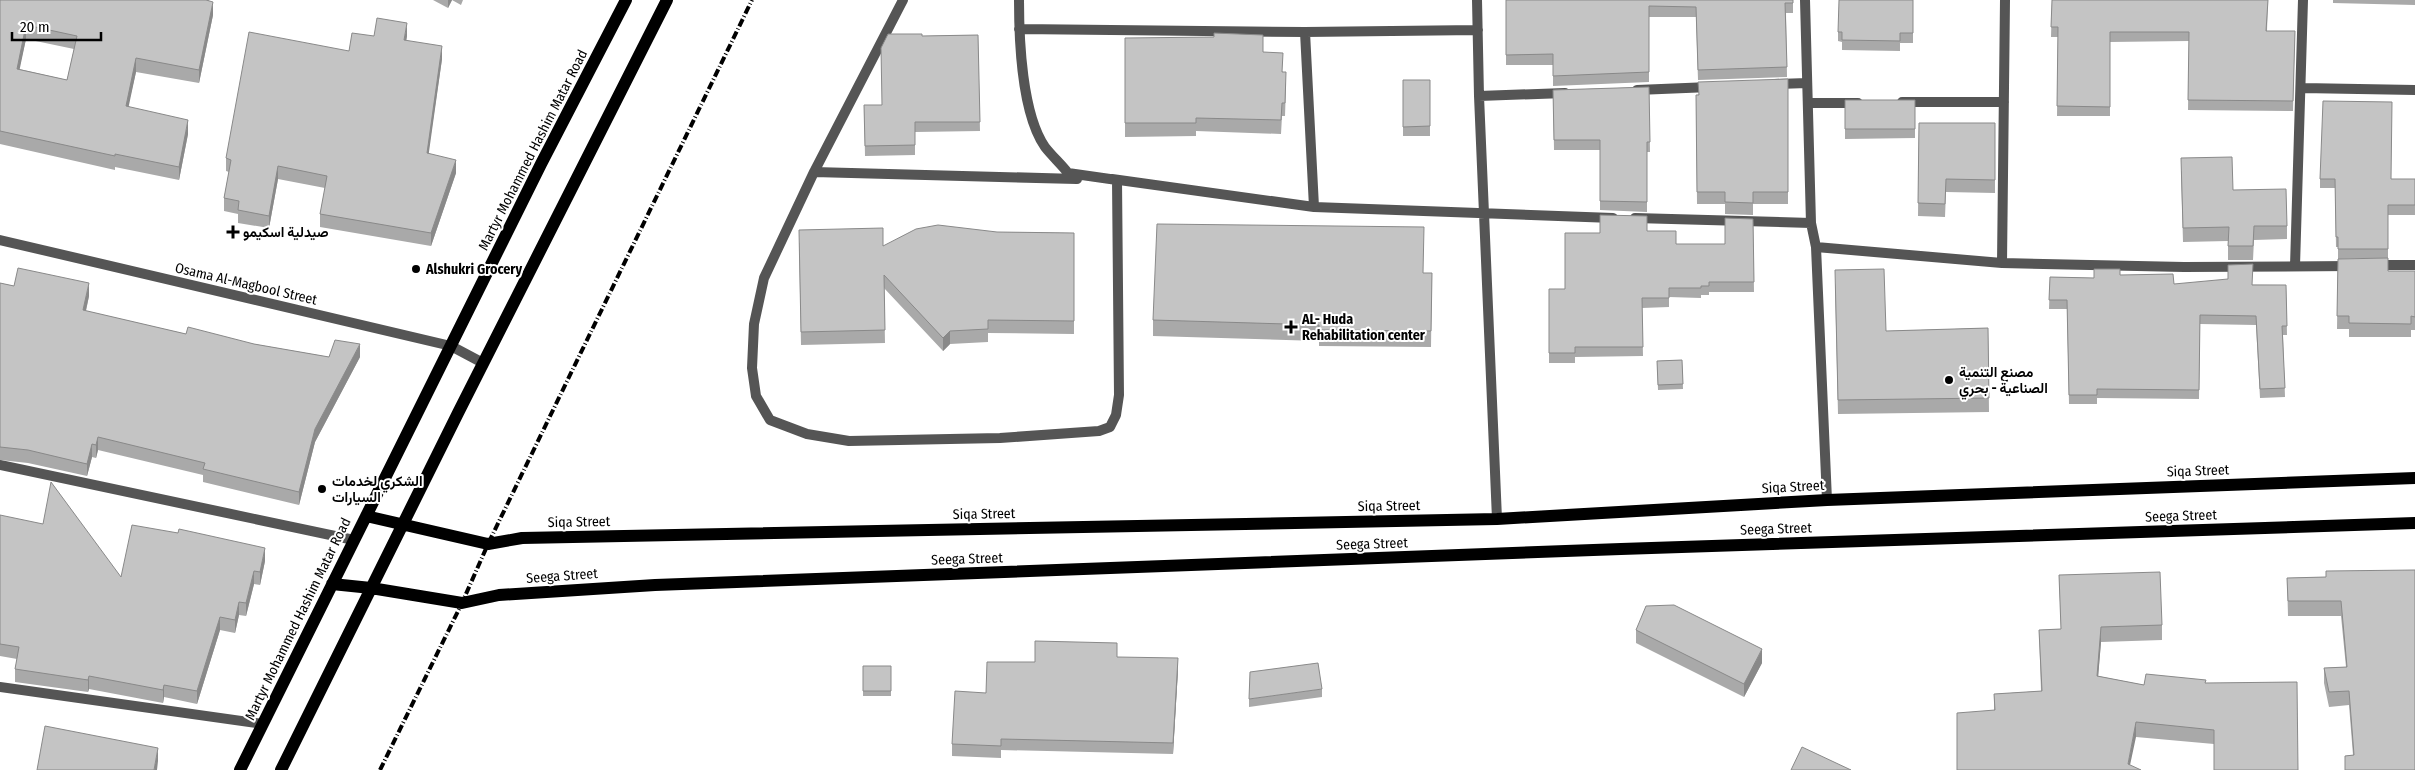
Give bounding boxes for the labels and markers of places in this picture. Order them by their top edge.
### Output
place label: صيدلية اسكيمو [243,224,329,241]
marker: صيدلية اسكيمو [227,226,239,238]
place label: Alshukri Grocery [425,261,522,278]
marker: Alshukri Grocery [410,263,422,275]
place label: AL- Huda Rehabilitation center [1301,311,1426,344]
marker: AL- Huda Rehabilitation center [1284,320,1298,334]
place label: مصنع التنمية الصناعية - بحري [1959,364,2048,400]
marker: مصنع التنمية الصناعية - بحري [1943,374,1955,386]
place label: الشكري لخدمات السيارات [332,473,423,506]
marker: الشكري لخدمات السيارات [316,483,328,495]

